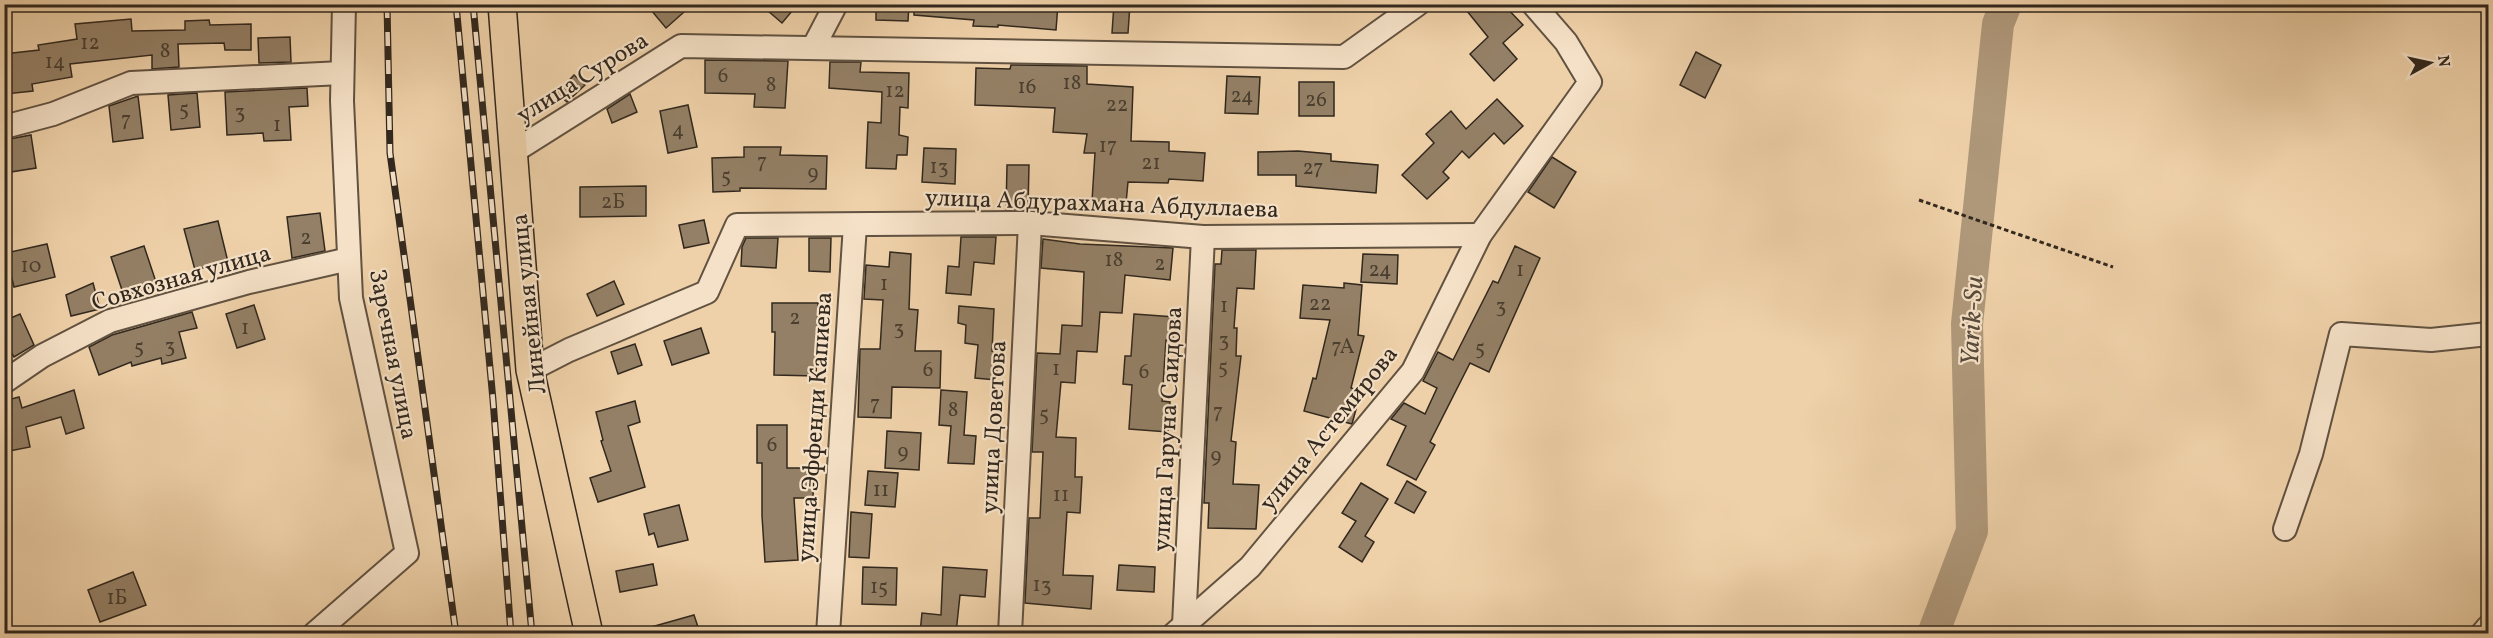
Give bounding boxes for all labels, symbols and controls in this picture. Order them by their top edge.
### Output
street label: улица Сурова [510,25,656,133]
house number: 12 [80,29,100,58]
north arrow [2400,33,2460,93]
house number: 8 [160,37,170,66]
house number: 14 [45,48,65,77]
text: N [2431,54,2455,69]
house number: 6 [718,62,728,91]
house number: 18 [1063,69,1081,98]
house number: 8 [766,71,776,100]
house number: 16 [1018,73,1036,102]
house number: 12 [885,77,905,106]
house number: 24 [1230,82,1254,111]
house number: 26 [1305,86,1327,115]
house number: 22 [1106,91,1128,120]
house number: 5 [179,95,189,124]
house number: 3 [235,98,245,127]
house number: 7 [121,106,131,135]
house number: 1 [273,111,281,140]
house number: 4 [672,116,684,145]
house number: 17 [1099,132,1117,161]
house number: 7 [757,148,767,177]
house number: 21 [1141,149,1161,178]
house number: 13 [930,153,948,182]
house number: 27 [1303,154,1323,183]
house number: 9 [808,159,819,188]
house number: 5 [721,162,731,191]
street label: улица Абдурахмана Абдуллаева [924,182,1279,228]
house number: 2Б [601,188,625,217]
street label: Линейная улица [504,212,556,396]
house number: 2 [300,224,312,253]
street label: Совхозная улица [88,237,275,321]
house number: 18 [1105,246,1123,275]
house number: 2 [1154,250,1166,279]
house number: 10 [21,252,41,281]
house number: 24 [1368,256,1392,285]
house number: 1 [1516,256,1524,285]
street label: Заречная улица [359,266,425,442]
house number: 1 [880,270,888,299]
water label: Yarik-Su [1953,275,1993,367]
house number: 22 [1309,290,1331,319]
street label: улица Эффенди Капиева [790,291,842,564]
house number: 1 [1220,292,1228,321]
house number: 3 [1496,292,1506,321]
house number: 2 [789,304,801,333]
street label: улица Гаруна Саидова [1146,306,1192,553]
house number: 1 [241,314,249,343]
house number: 3 [894,314,904,343]
house number: 3 [1219,326,1229,355]
house number: 3 [165,332,175,361]
house number: 5 [134,333,144,362]
house number: 7А [1332,333,1355,362]
house number: 5 [1475,334,1485,363]
street label: улица Доветова [973,339,1017,515]
street label: улица Астемирова [1252,339,1407,519]
house number: 5 [1218,353,1228,382]
house number: 1 [1052,355,1060,384]
house number: 6 [923,356,933,385]
house number: 6 [1139,358,1149,387]
house number: 7 [870,390,880,419]
house number: 8 [948,396,958,425]
house number: 7 [1213,398,1223,427]
house number: 5 [1039,400,1049,429]
house number: 6 [767,431,777,460]
house number: 9 [898,438,909,467]
house number: 9 [1211,442,1222,471]
house number: 11 [873,476,889,505]
house number: 11 [1053,481,1069,510]
house number: 13 [1033,571,1051,600]
house number: 15 [870,573,888,602]
house number: 1Б [106,584,128,613]

